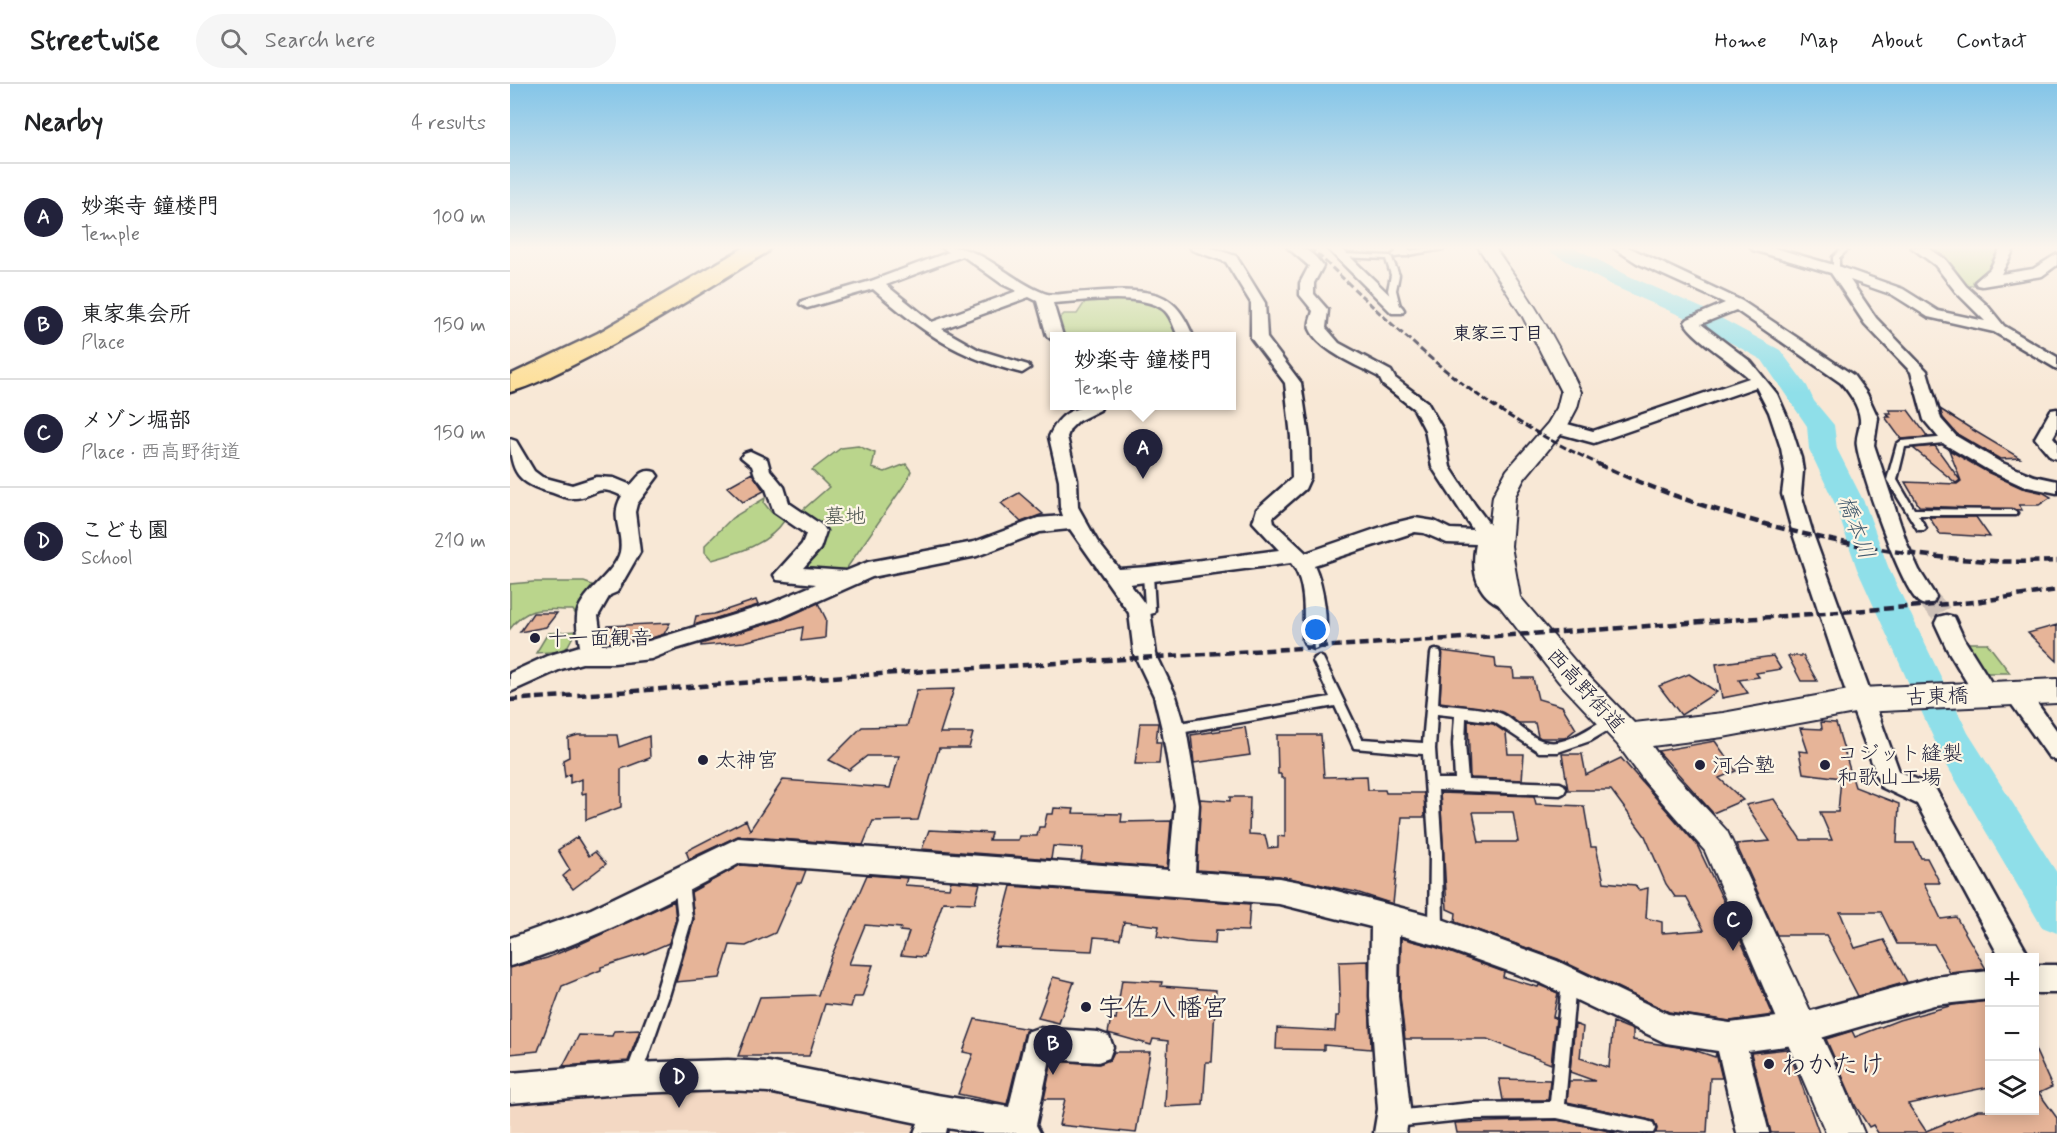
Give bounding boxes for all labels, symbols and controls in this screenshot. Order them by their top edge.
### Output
search box [196,14,616,68]
text: Streetwise [30,23,160,60]
icon: search [217,25,250,58]
text: Search here [265,27,375,55]
text: Home [1715,27,1767,55]
text: Map [1800,27,1838,55]
text: About [1871,27,1923,55]
text: Contact [1956,27,2027,55]
text: Nearby [24,106,103,140]
text: 4 results [411,110,486,137]
text: 妙楽寺 鐘楼門 [81,193,219,221]
text: A [37,204,50,231]
text: 100 m [432,204,486,231]
text: Temple [81,221,140,248]
text: 東家集会所 [81,301,191,329]
text: B [37,312,50,339]
text: 150 m [433,312,486,339]
district label: 東家三丁目 [1453,322,1543,346]
text: Place [81,329,125,356]
popup [1050,332,1236,410]
text: 妙楽寺 鐘楼門 [1074,347,1212,375]
text: Temple [1074,375,1133,402]
text: メゾン堀部 [81,407,191,435]
text: C [36,420,51,447]
text: 150 m [433,420,486,447]
pin: A [1124,430,1162,479]
text: Place · 西高野街道 [81,439,240,466]
water label: 橋本川 [1830,492,1880,564]
park label: 墓地 [824,503,866,531]
text: こども園 [81,517,169,545]
text: D [37,528,50,555]
text: 210 m [434,528,486,555]
text: School [81,545,133,572]
your location [1301,615,1330,644]
place label: 十一面観音 [547,625,652,653]
marker: 十一面観音 [528,631,542,645]
street label: 西高野街道 [1540,642,1631,739]
street label: 古東橋 [1905,682,1969,712]
place label: コジット縫製 和歌山工場 [1837,740,1963,792]
place label: 太神宮 [715,747,778,775]
place label: 河合塾 [1712,752,1775,780]
marker: 太神宮 [696,753,710,767]
marker: 河合塾 [1693,758,1707,772]
marker: コジット縫製 和歌山工場 [1818,758,1832,772]
pin: C [1714,902,1752,951]
map controls [1985,953,2039,1115]
button: + [1985,953,2039,1007]
place label: 宇佐八幡宮 [1098,992,1228,1026]
marker: 宇佐八幡宮 [1079,1000,1093,1014]
button: − [1985,1007,2039,1061]
pin: B [1034,1026,1072,1075]
place label: わかたけ [1781,1049,1885,1083]
marker: わかたけ [1762,1057,1776,1071]
pin: D [660,1058,698,1108]
button: layers [1985,1061,2039,1115]

